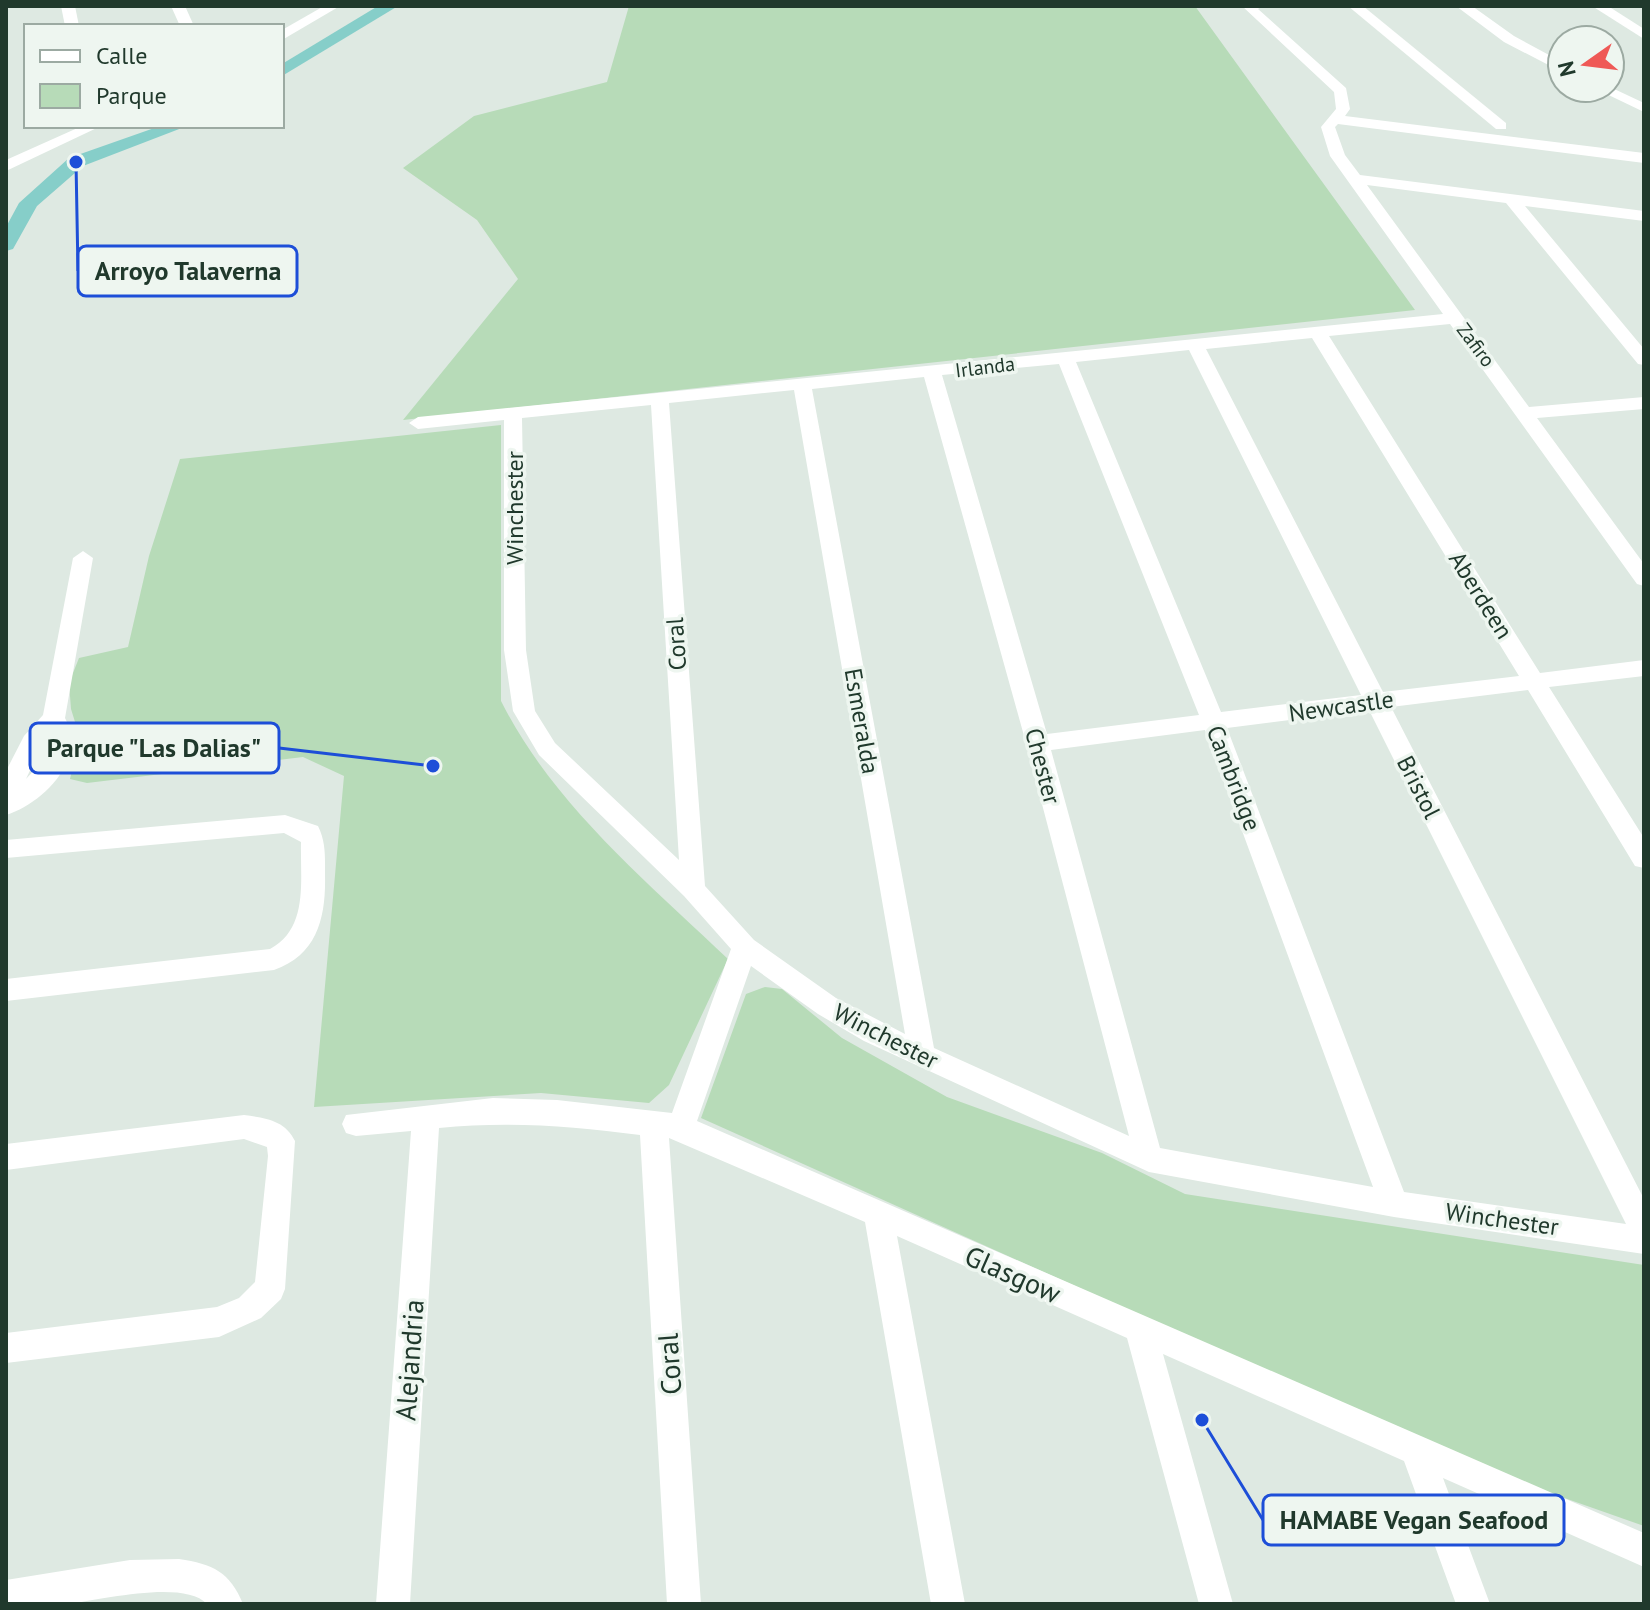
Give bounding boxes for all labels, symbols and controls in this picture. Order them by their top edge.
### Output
legend [24,24,284,128]
north arrow [1546,24,1626,104]
text: Calle [96,40,147,71]
text: N [1551,58,1582,79]
text: Parque [96,80,167,111]
callout: Arroyo Talaverna [78,246,297,296]
text: Arroyo Talaverna [95,254,281,287]
street label: Zafiro [1451,318,1501,372]
street label: Irlanda [954,350,1016,384]
street label: Winchester [499,451,530,565]
street label: Aberdeen [1442,545,1520,645]
street label: Coral [659,617,693,671]
street label: Esmeralda [837,666,887,776]
street label: Newcastle [1287,683,1395,729]
street label: Cambridge [1200,721,1268,835]
callout: Parque "Las Dalias" [30,723,279,773]
street label: Chester [1018,725,1068,807]
text: Parque "Las Dalias" [47,731,261,764]
street label: Bristol [1390,750,1448,824]
street label: Winchester [828,996,944,1076]
street label: Winchester [1443,1196,1561,1242]
street label: Glasgow [959,1236,1067,1312]
street label: Alejandria [386,1298,432,1422]
street label: Coral [648,1332,690,1396]
callout: HAMABE Vegan Seafood [1263,1495,1564,1545]
text: HAMABE Vegan Seafood [1280,1503,1548,1536]

